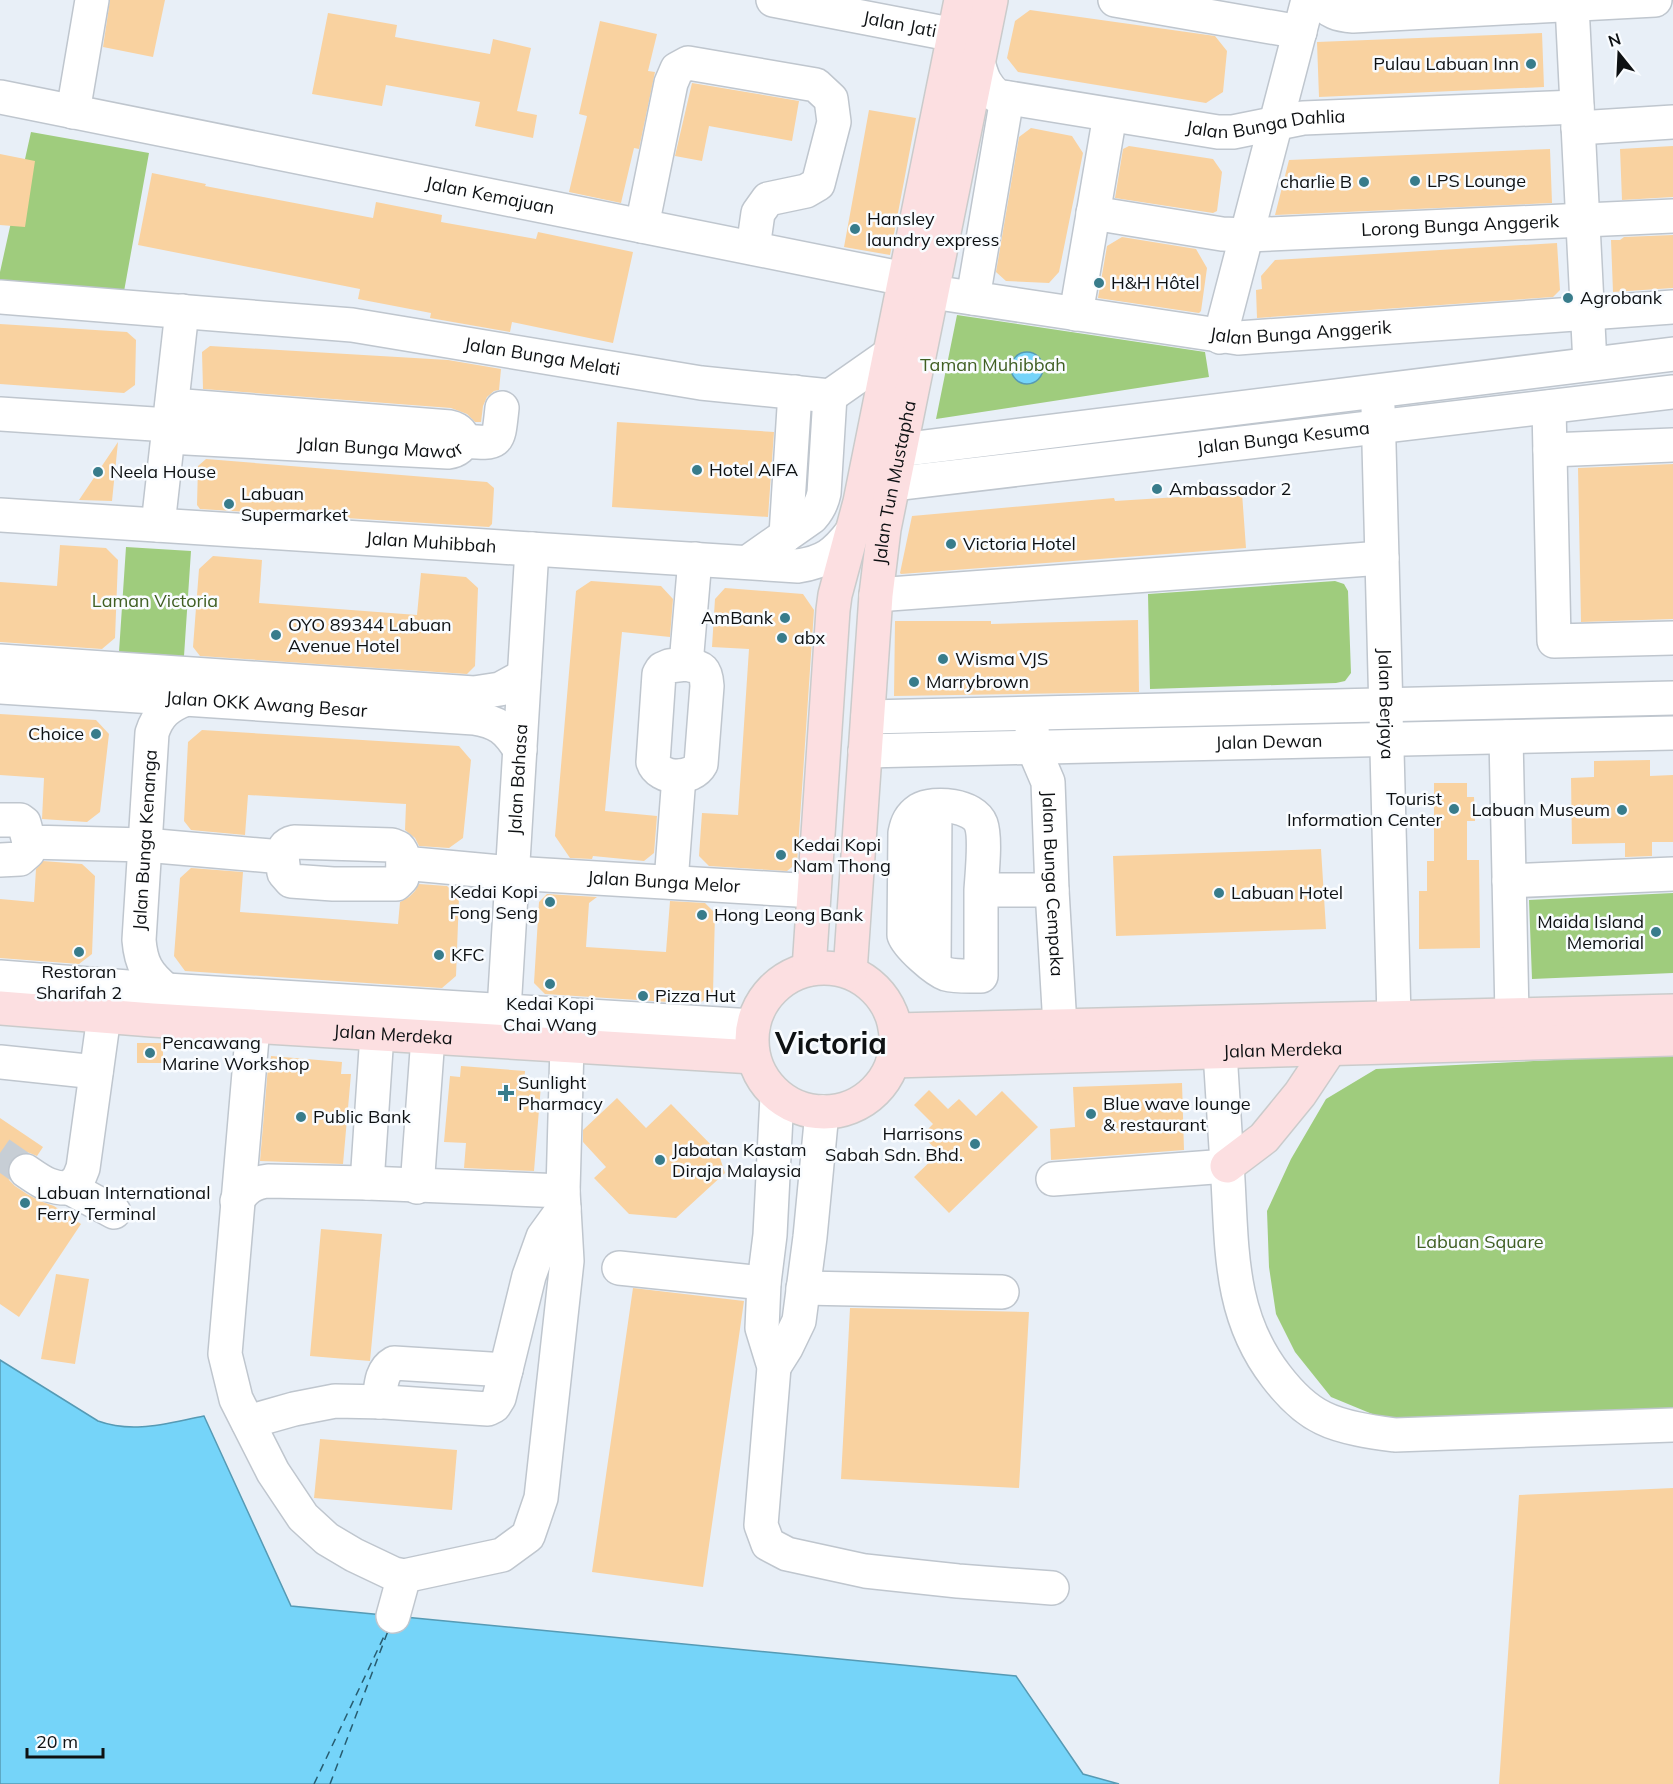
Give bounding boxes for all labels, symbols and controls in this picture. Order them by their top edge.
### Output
street label: Jalan Jati [861,6,939,42]
north arrow [1589,24,1649,84]
text: N [1606,28,1623,51]
place label: Pulau Labuan Inn [1373,52,1519,75]
marker: Pulau Labuan Inn [1524,57,1538,71]
street label: Jalan Bunga Dahlia [1185,104,1346,143]
place label: LPS Lounge [1427,169,1526,192]
place label: charlie B [1280,170,1352,193]
street label: Jalan Kemajuan [424,171,557,219]
marker: LPS Lounge [1408,174,1422,188]
marker: charlie B [1357,175,1371,189]
place label: Hansley laundry express [867,207,999,251]
street label: Lorong Bunga Anggerik [1361,209,1560,241]
marker: Hansley laundry express [848,222,862,236]
place label: H&H Hôtel [1111,271,1200,294]
marker: H&H Hôtel [1092,276,1106,290]
place label: Agrobank [1580,286,1663,309]
marker: Agrobank [1561,291,1575,305]
street label: Jalan Bunga Anggerik [1208,315,1393,349]
street label: Jalan Bunga Melati [463,332,622,380]
park label: Taman Muhibbah [920,353,1066,376]
street label: Jalan Tun Mustapha [868,398,921,566]
street label: Jalan Bunga Kesuma [1196,416,1371,459]
street label: Jalan Bunga Mawar [296,432,468,463]
place label: Hotel AIFA [709,458,798,481]
place label: Neela House [110,460,216,483]
marker: Hotel AIFA [690,463,704,477]
marker: Neela House [91,465,105,479]
place label: Ambassador 2 [1169,477,1291,500]
place label: Labuan Supermarket [241,482,348,526]
marker: Ambassador 2 [1150,482,1164,496]
marker: Labuan Supermarket [222,497,236,511]
street label: Jalan Muhibbah [365,526,497,558]
place label: Victoria Hotel [963,532,1076,555]
marker: Victoria Hotel [944,537,958,551]
park label: Laman Victoria [92,589,218,612]
place label: AmBank [701,606,774,629]
marker: AmBank [778,611,792,625]
place label: OYO 89344 Labuan Avenue Hotel [288,613,452,657]
place label: abx [794,626,825,649]
marker: OYO 89344 Labuan Avenue Hotel [269,628,283,642]
marker: abx [775,631,789,645]
place label: Wisma VJS [955,647,1048,670]
street label: Jalan Berjaya [1373,648,1399,760]
marker: Wisma VJS [936,652,950,666]
place label: Marrybrown [926,670,1029,693]
marker: Marrybrown [907,675,921,689]
street label: Jalan OKK Awang Besar [165,686,368,722]
place label: Choice [28,722,84,745]
street label: Jalan Bahasa [503,723,532,836]
marker: Choice [89,727,103,741]
street label: Jalan Dewan [1215,729,1323,754]
street label: Jalan Bunga Kenanga [128,749,162,931]
place label: Tourist Information Center [1287,787,1442,831]
street label: Jalan Bunga Cempaka [1037,791,1069,977]
place label: Labuan Museum [1471,798,1610,821]
marker: Tourist Information Center [1447,802,1461,816]
marker: Labuan Museum [1615,803,1629,817]
place label: Kedai Kopi Nam Thong [793,833,891,877]
marker: Kedai Kopi Nam Thong [774,848,788,862]
street label: Jalan Bunga Melor [587,866,741,898]
place label: Kedai Kopi Fong Seng [449,880,538,924]
place label: Labuan Hotel [1231,881,1343,904]
marker: Labuan Hotel [1212,886,1226,900]
marker: Kedai Kopi Fong Seng [543,895,557,909]
place label: Hong Leong Bank [714,903,864,926]
marker: Hong Leong Bank [695,908,709,922]
place label: Maida Island Memorial [1537,910,1644,954]
marker: Maida Island Memorial [1649,925,1663,939]
place label: KFC [451,943,485,966]
marker: Restoran Sharifah 2 [72,945,86,959]
marker: KFC [432,948,446,962]
place label: Restoran Sharifah 2 [36,960,122,1004]
marker: Kedai Kopi Chai Wang [543,977,557,991]
place label: Pizza Hut [655,984,736,1007]
marker: Pizza Hut [636,989,650,1003]
place label: Kedai Kopi Chai Wang [503,992,597,1036]
street label: Jalan Merdeka [333,1019,453,1049]
district label: Victoria [774,1024,887,1062]
place label: Pencawang Marine Workshop [162,1031,310,1075]
street label: Jalan Merdeka [1223,1036,1343,1063]
marker: Pencawang Marine Workshop [143,1046,157,1060]
place label: Sunlight Pharmacy [518,1071,603,1115]
marker: Sunlight Pharmacy [499,1086,513,1100]
place label: Blue wave lounge & restaurant [1103,1092,1251,1136]
place label: Public Bank [313,1105,412,1128]
marker: Blue wave lounge & restaurant [1084,1107,1098,1121]
marker: Public Bank [294,1110,308,1124]
place label: Harrisons Sabah Sdn. Bhd. [825,1122,963,1166]
marker: Harrisons Sabah Sdn. Bhd. [968,1137,982,1151]
place label: Jabatan Kastam Diraja Malaysia [672,1138,807,1182]
marker: Jabatan Kastam Diraja Malaysia [653,1153,667,1167]
place label: Labuan International Ferry Terminal [37,1181,210,1225]
marker: Labuan International Ferry Terminal [18,1196,32,1210]
park label: Labuan Square [1416,1230,1544,1253]
scale bar [27,1721,104,1759]
text: 20 m [36,1730,78,1753]

